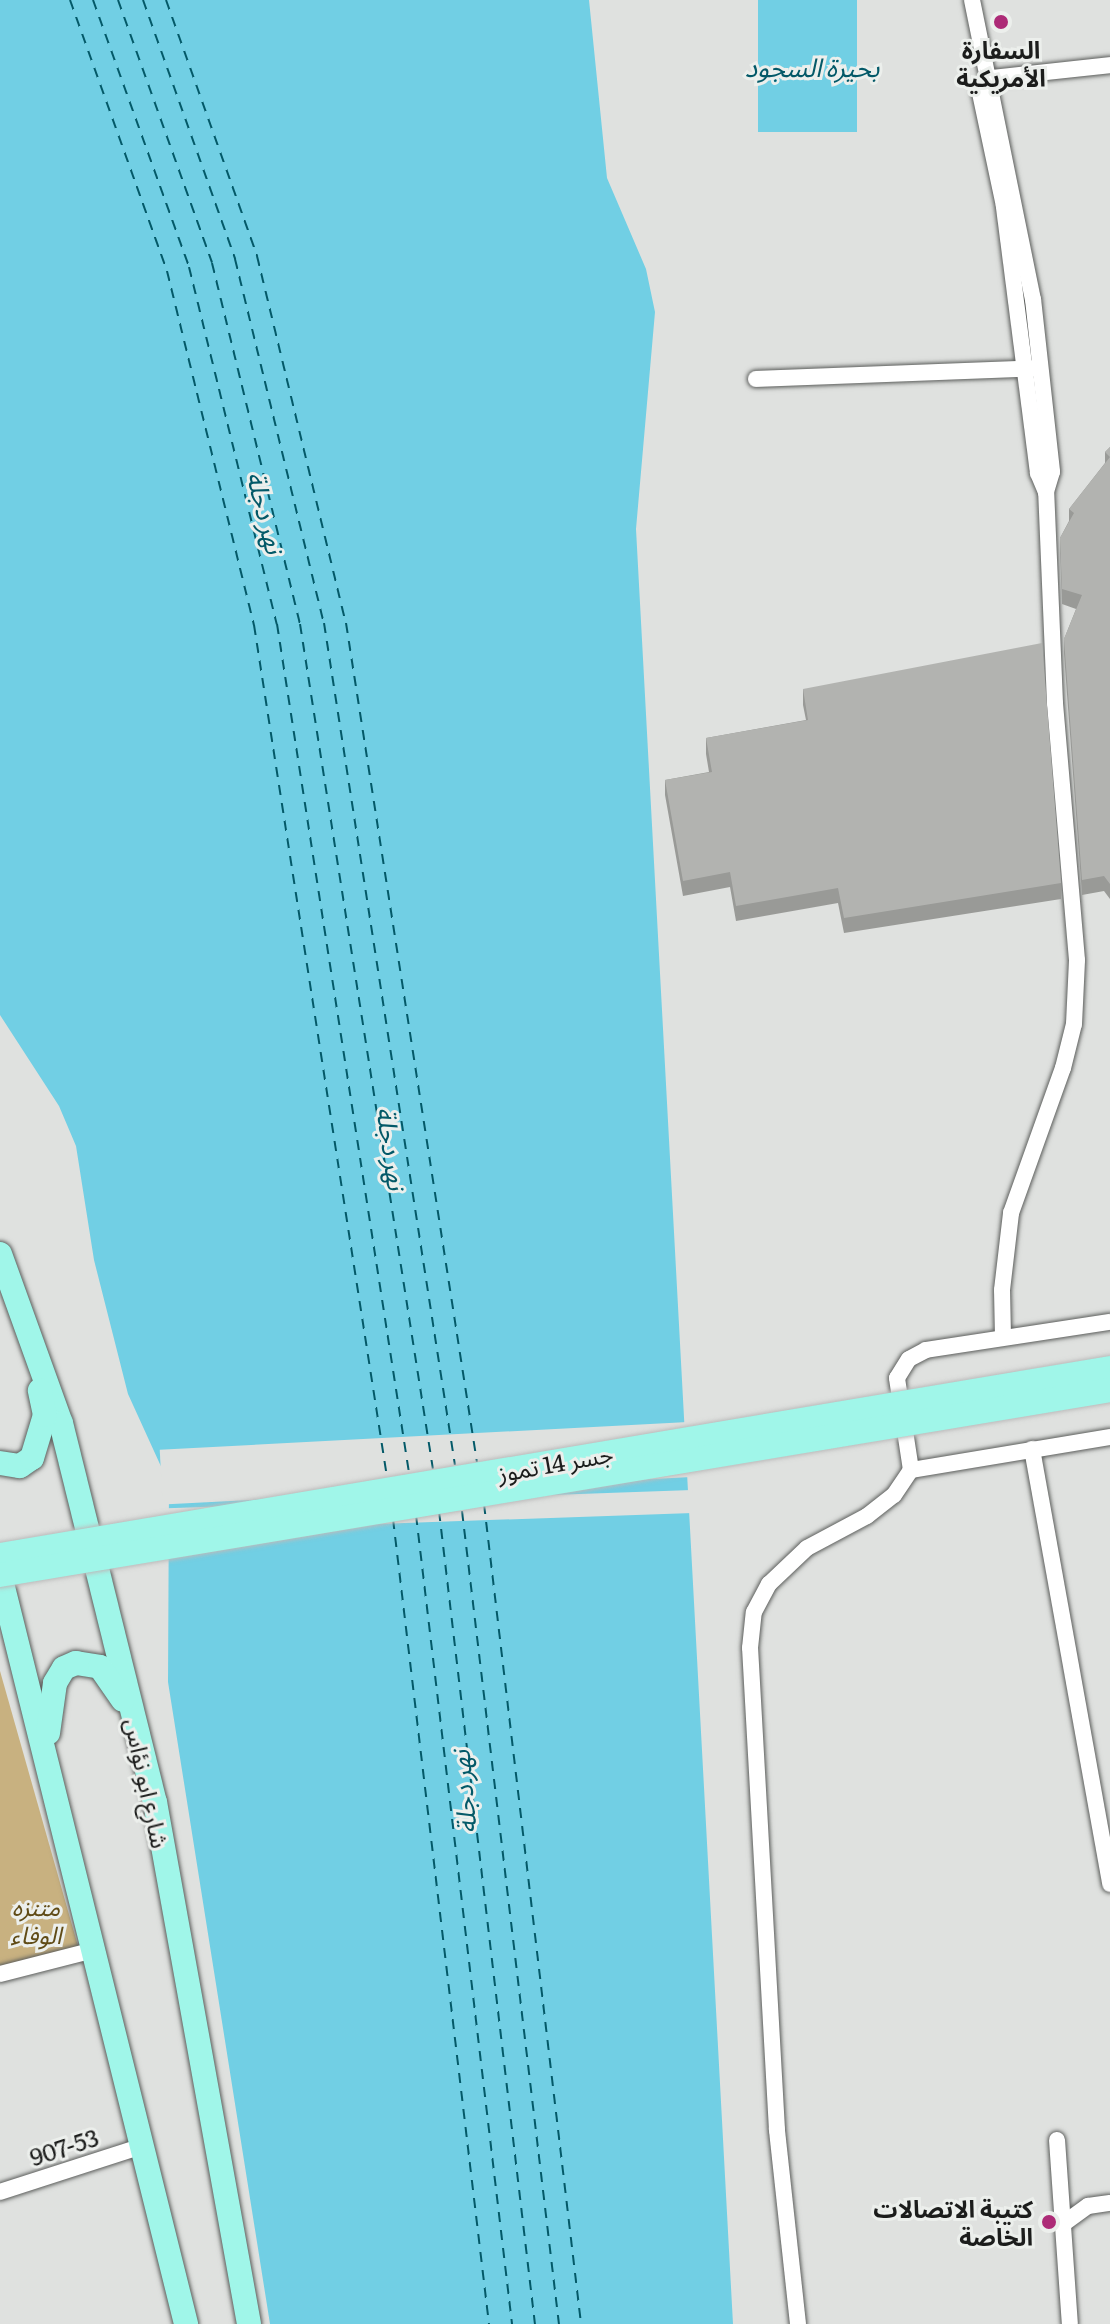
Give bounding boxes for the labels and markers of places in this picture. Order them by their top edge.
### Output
marker: السفارة الأمريكية [992,13,1010,31]
place label: السفارة الأمريكية [956,35,1046,91]
place label: كتيبة الاتصالات الخاصة [873,2194,1033,2250]
marker: كتيبة الاتصالات الخاصة [1040,2213,1058,2231]

